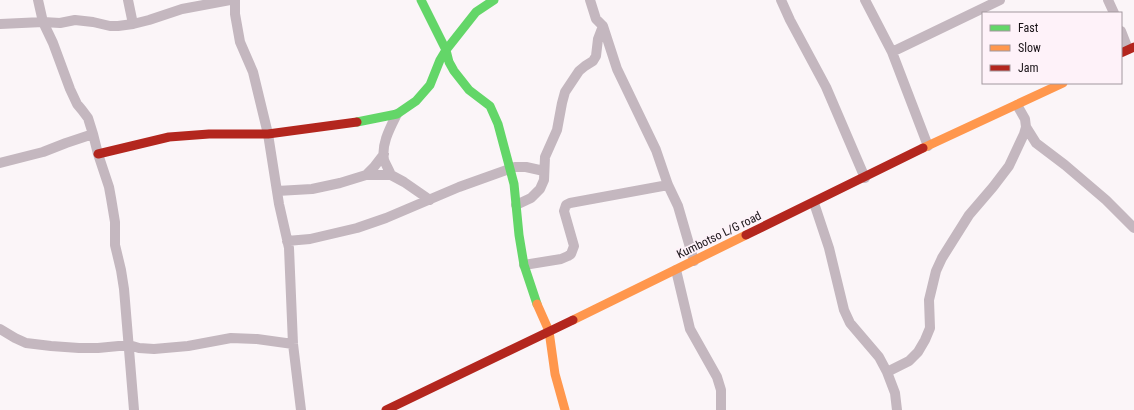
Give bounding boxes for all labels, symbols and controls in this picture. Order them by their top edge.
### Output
legend [982,12,1122,84]
text: Fast [1018,21,1039,35]
text: Slow [1018,41,1041,55]
text: Jam [1018,61,1039,75]
street label: Kumbotso L/G road [674,208,764,262]

